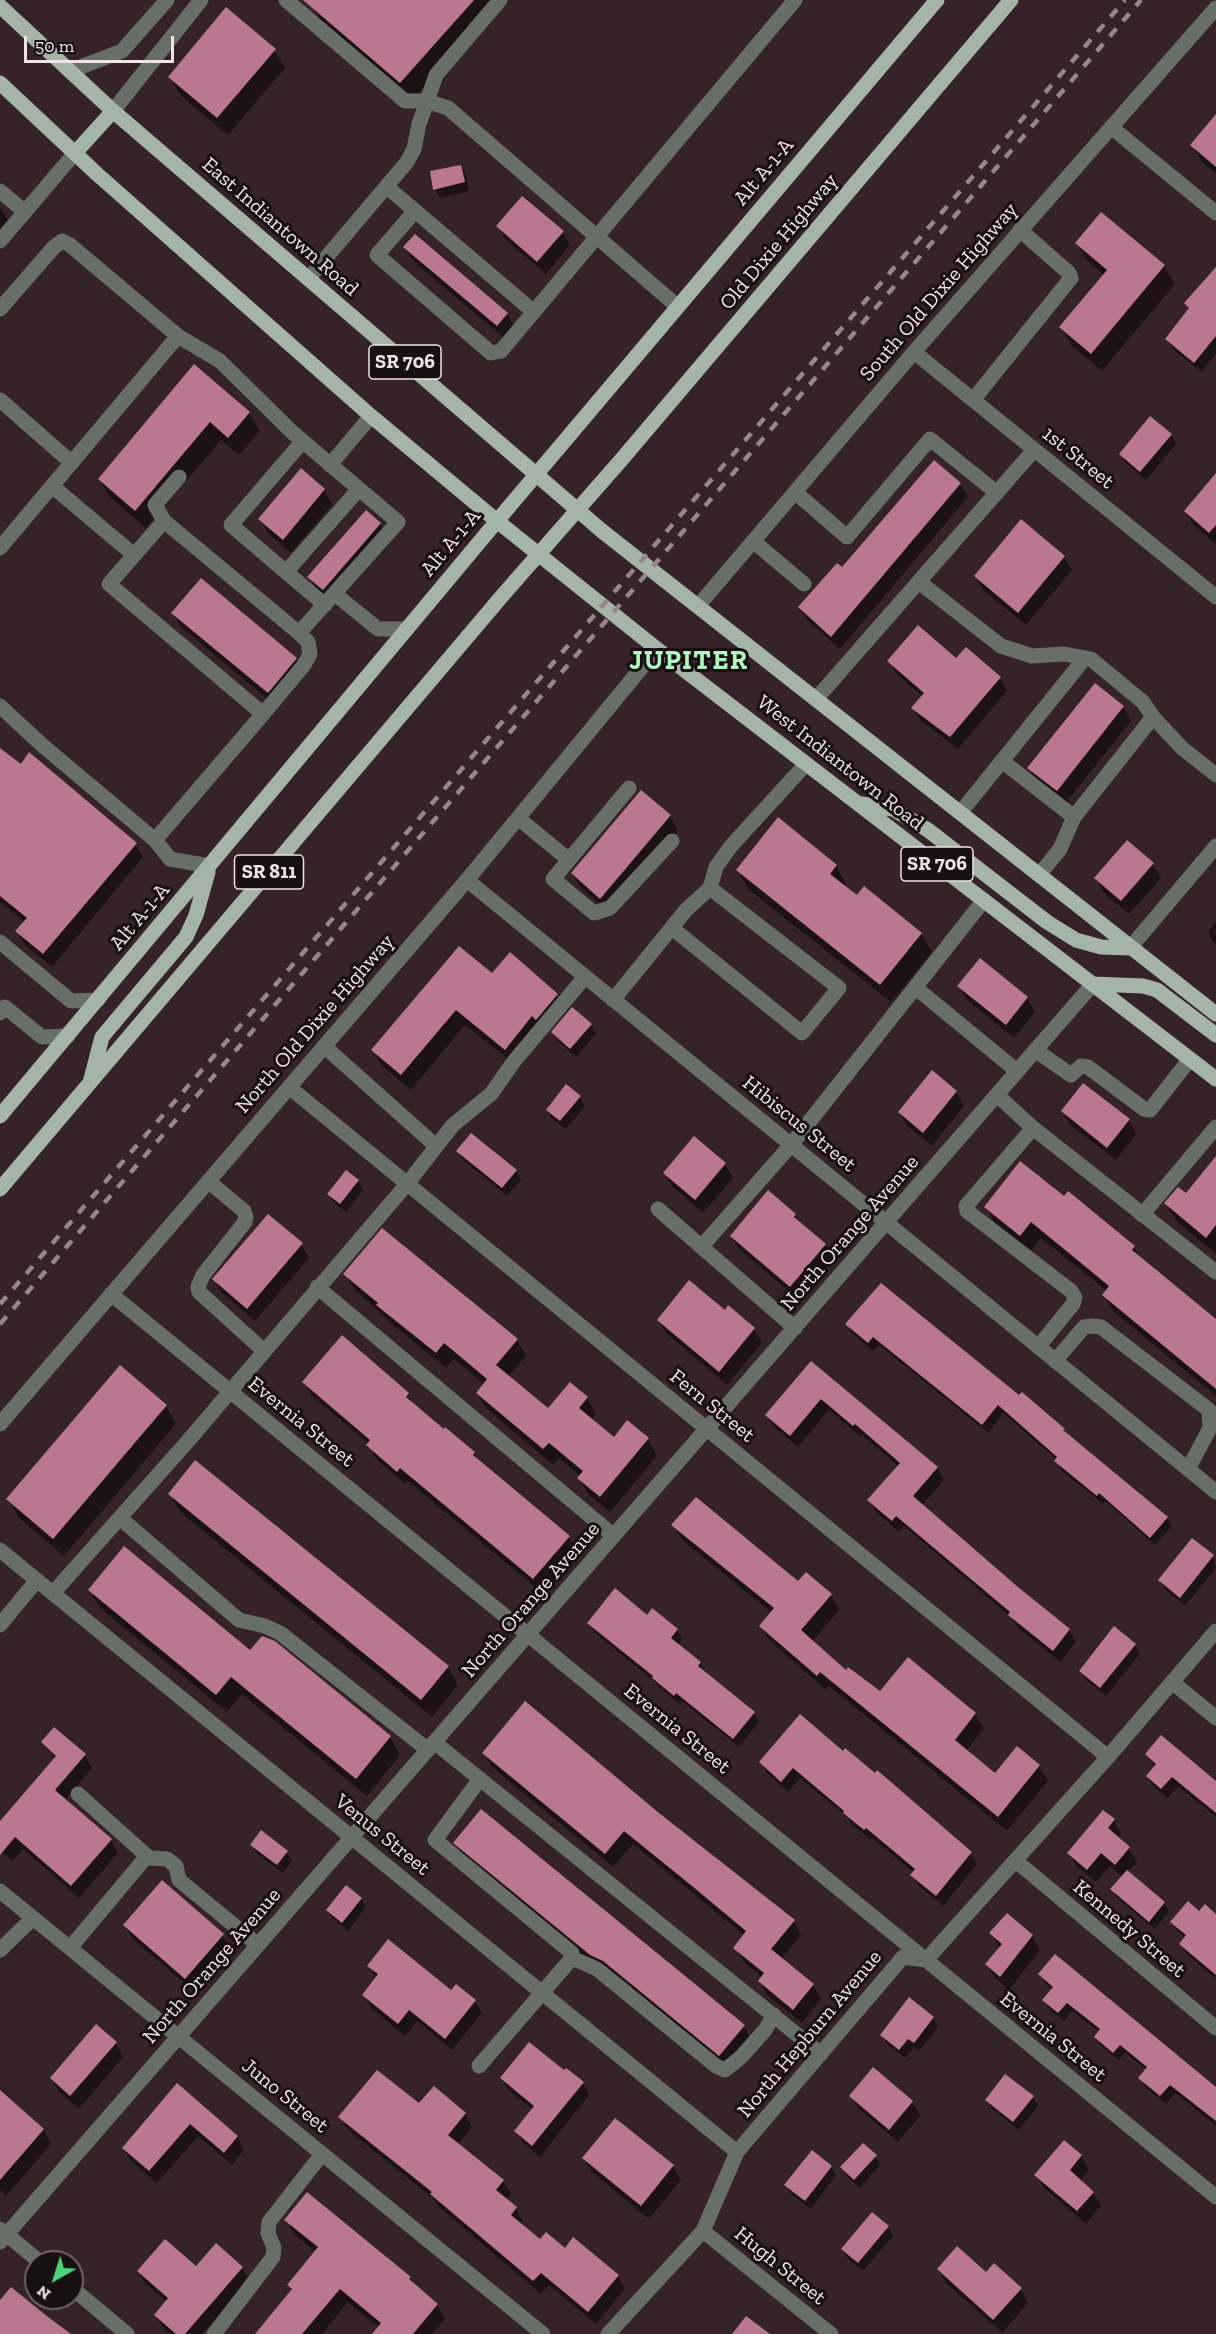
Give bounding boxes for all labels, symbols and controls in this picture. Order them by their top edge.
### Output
scale bar [27,24,177,62]
text: 50 m [35,35,74,57]
street label: Alt A-1-A [729,133,799,211]
street label: East Indiantown Road [197,152,363,302]
street label: Old Dixie Highway [715,169,843,315]
street label: South Old Dixie Highway [855,198,1023,386]
road number: SR 706 [369,345,441,379]
street label: 1st Street [1037,421,1119,495]
street label: Alt A-1-A [416,504,486,582]
district label: JUPITER [629,645,749,677]
street label: West Indiantown Road [751,690,929,836]
road number: SR 706 [901,847,973,881]
road number: SR 811 [234,855,304,889]
street label: Alt A-1-A [105,878,175,956]
street label: North Old Dixie Highway [230,929,400,1119]
street label: Hibiscus Street [737,1071,861,1177]
street label: North Orange Avenue [776,1150,924,1316]
street label: Fern Street [664,1364,760,1448]
street label: Evernia Street [243,1371,359,1473]
street label: North Orange Avenue [457,1517,605,1683]
street label: Evernia Street [619,1678,735,1780]
street label: Venus Street [329,1789,435,1881]
street label: Kennedy Street [1068,1875,1190,1983]
street label: North Orange Avenue [138,1883,286,2049]
street label: North Hepburn Avenue [733,1945,887,2123]
street label: Evernia Street [995,1986,1111,2088]
street label: Juno Street [237,2054,333,2138]
street label: Hugh Street [729,2221,831,2311]
north arrow [24,2250,84,2310]
text: N [33,2282,54,2304]

